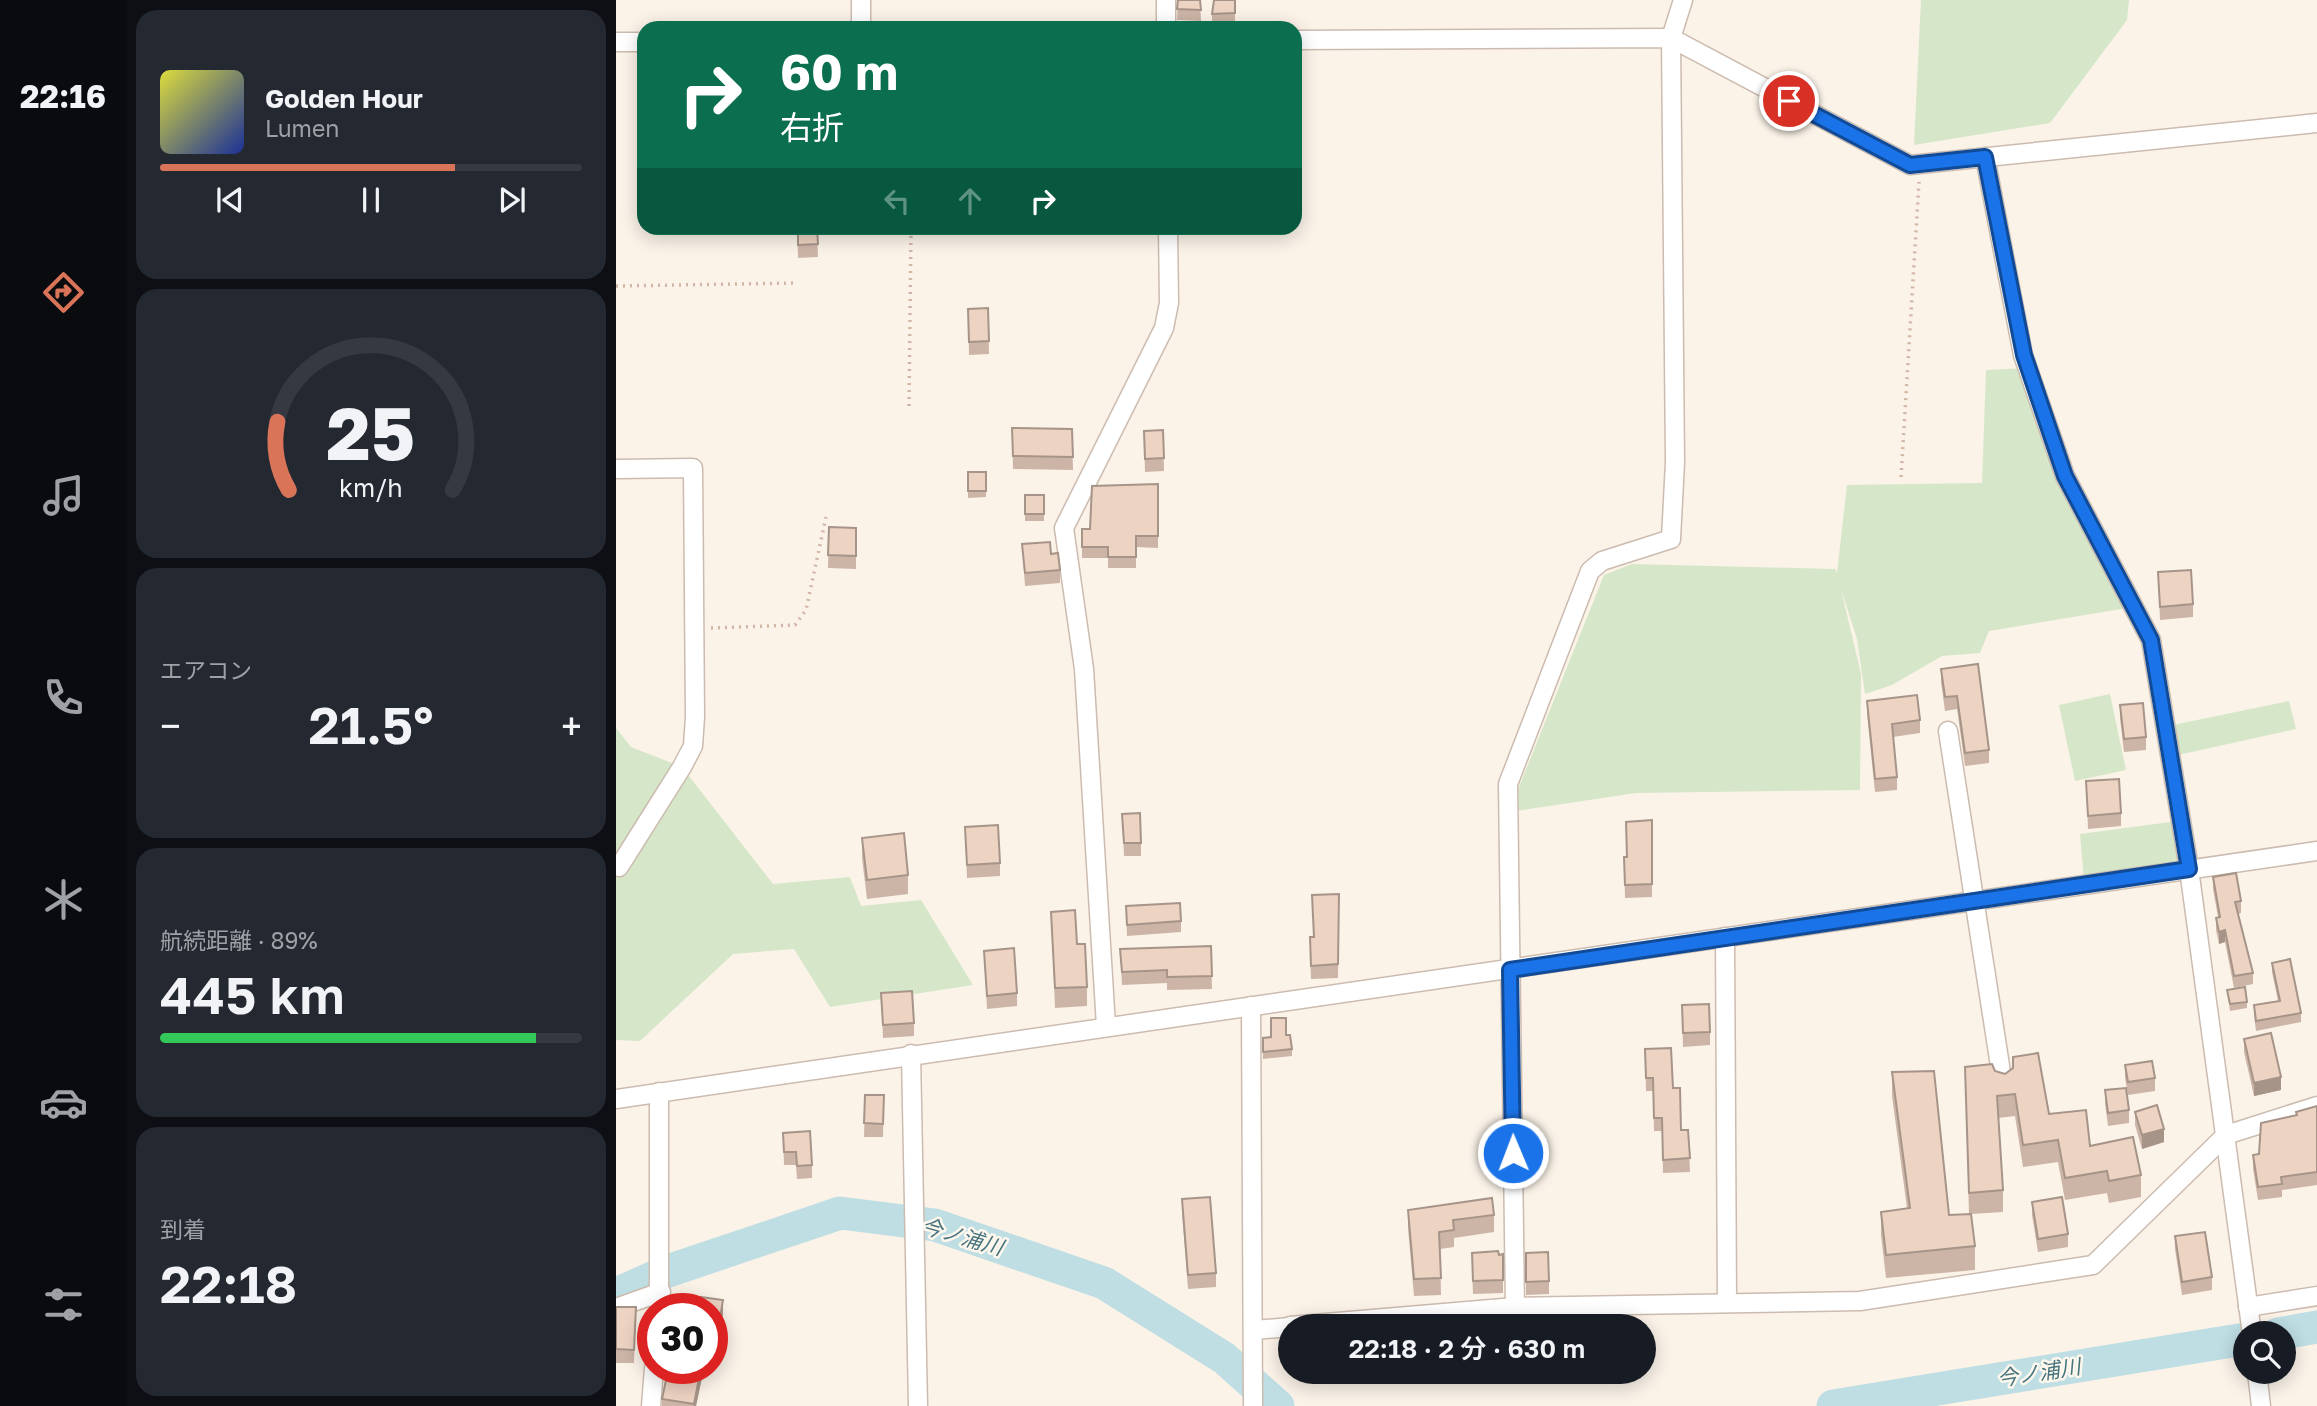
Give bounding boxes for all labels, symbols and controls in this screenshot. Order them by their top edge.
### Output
text: 60 m [780,42,898,101]
icon: right [665,49,756,140]
pin [1759,71,1819,131]
text: 22:16 [20,77,106,115]
icon: arrive [1770,82,1808,120]
text: Golden Hour [265,83,423,114]
text: 右折 [780,108,844,146]
text: Lumen [265,114,339,142]
icon: previous [211,181,249,219]
icon: pause [352,181,390,219]
icon: next [493,181,531,219]
icon: left [878,182,916,220]
icon: ahead [951,182,989,220]
icon: right [1024,182,1062,220]
icon: directions [39,268,88,317]
text: 25 [327,389,415,476]
icon: music [39,471,88,520]
text: km/h [339,472,403,503]
text: エアコン [160,656,252,684]
icon: phone [39,673,88,722]
text: 21.5° [309,693,433,755]
text: − [160,703,181,748]
text: + [561,703,582,748]
icon: climate [39,875,88,924]
text: 航続距離 · 89% [160,926,318,954]
text: 445 km [160,963,345,1025]
icon: car [39,1078,88,1127]
position arrow [1476,1116,1550,1190]
water label: 今ノ浦川 [918,1212,1008,1261]
text: 到着 [160,1215,206,1243]
text: 22:18 [160,1252,297,1314]
icon: filters [39,1280,88,1329]
speed limit sign: 30 [637,1293,728,1384]
map controls [2233,1321,2296,1384]
button: search [2233,1321,2296,1384]
text: 22:18 · 2 分 · 630 m [1349,1333,1585,1364]
water label: 今ノ浦川 [1995,1352,2084,1391]

